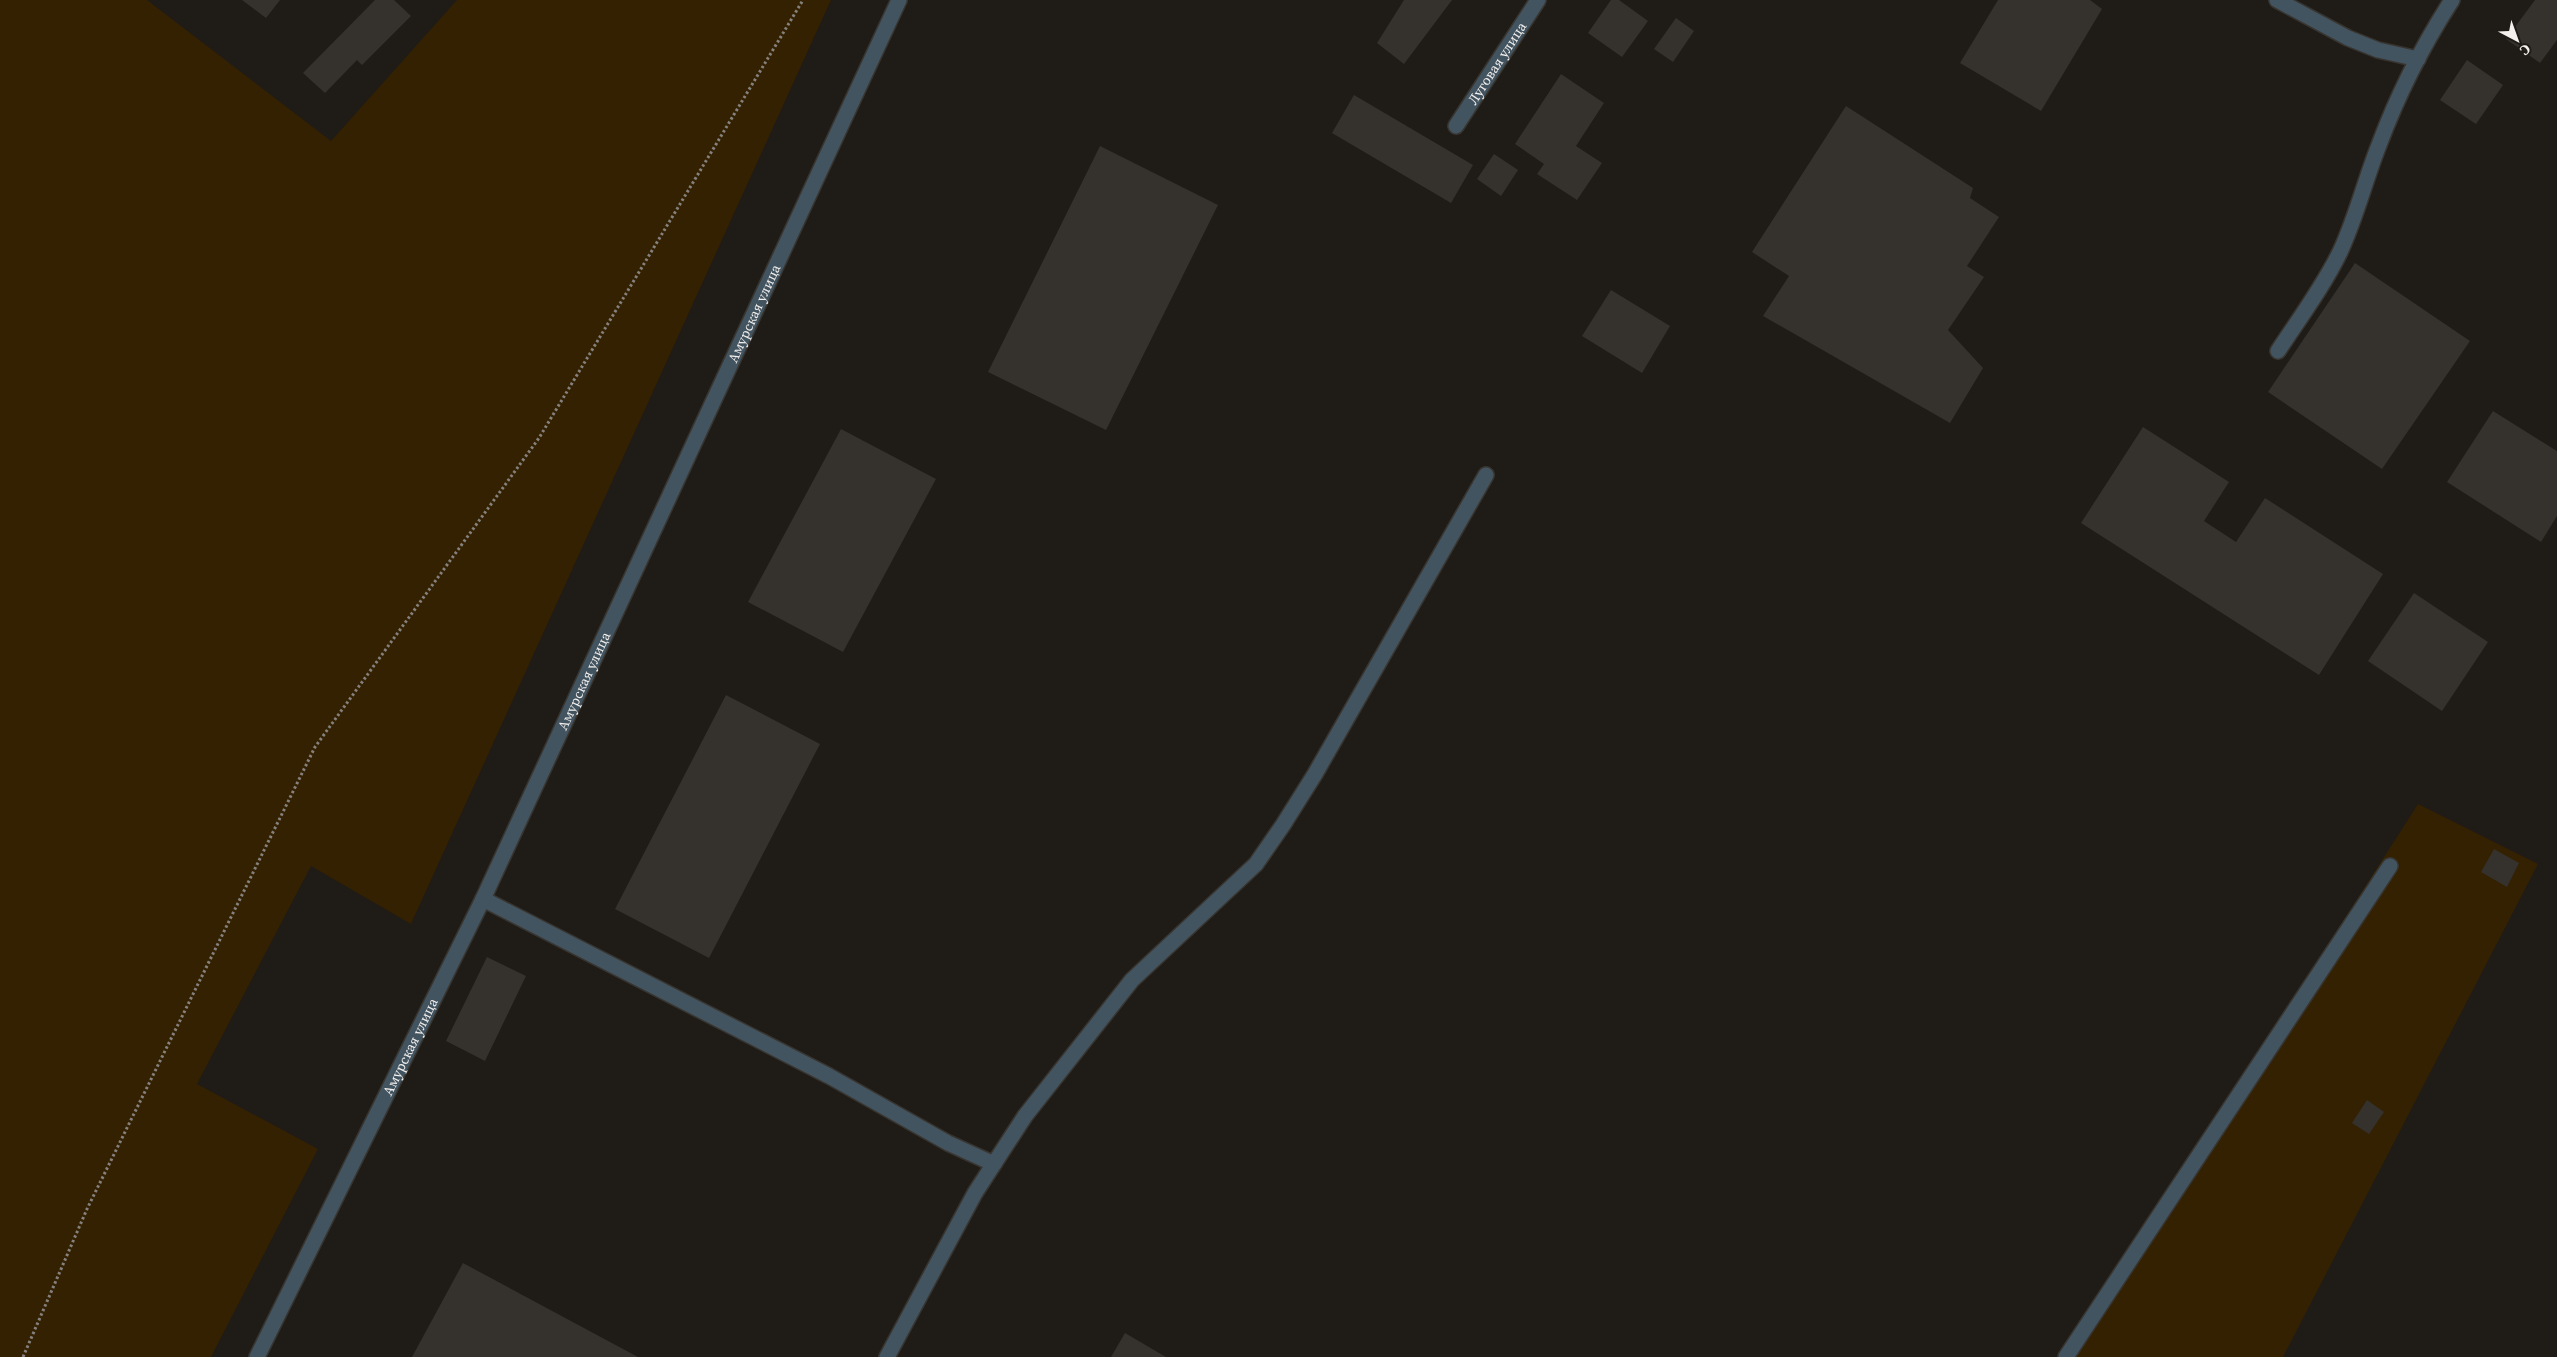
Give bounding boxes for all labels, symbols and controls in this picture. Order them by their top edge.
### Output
north arrow [2492,15,2542,65]
street label: Луговая улица [1463,17,1532,108]
text: С [2515,39,2535,60]
street label: Амурская улица [723,260,786,366]
street label: Амурская улица [552,628,616,733]
street label: Амурская улица [378,994,443,1099]

